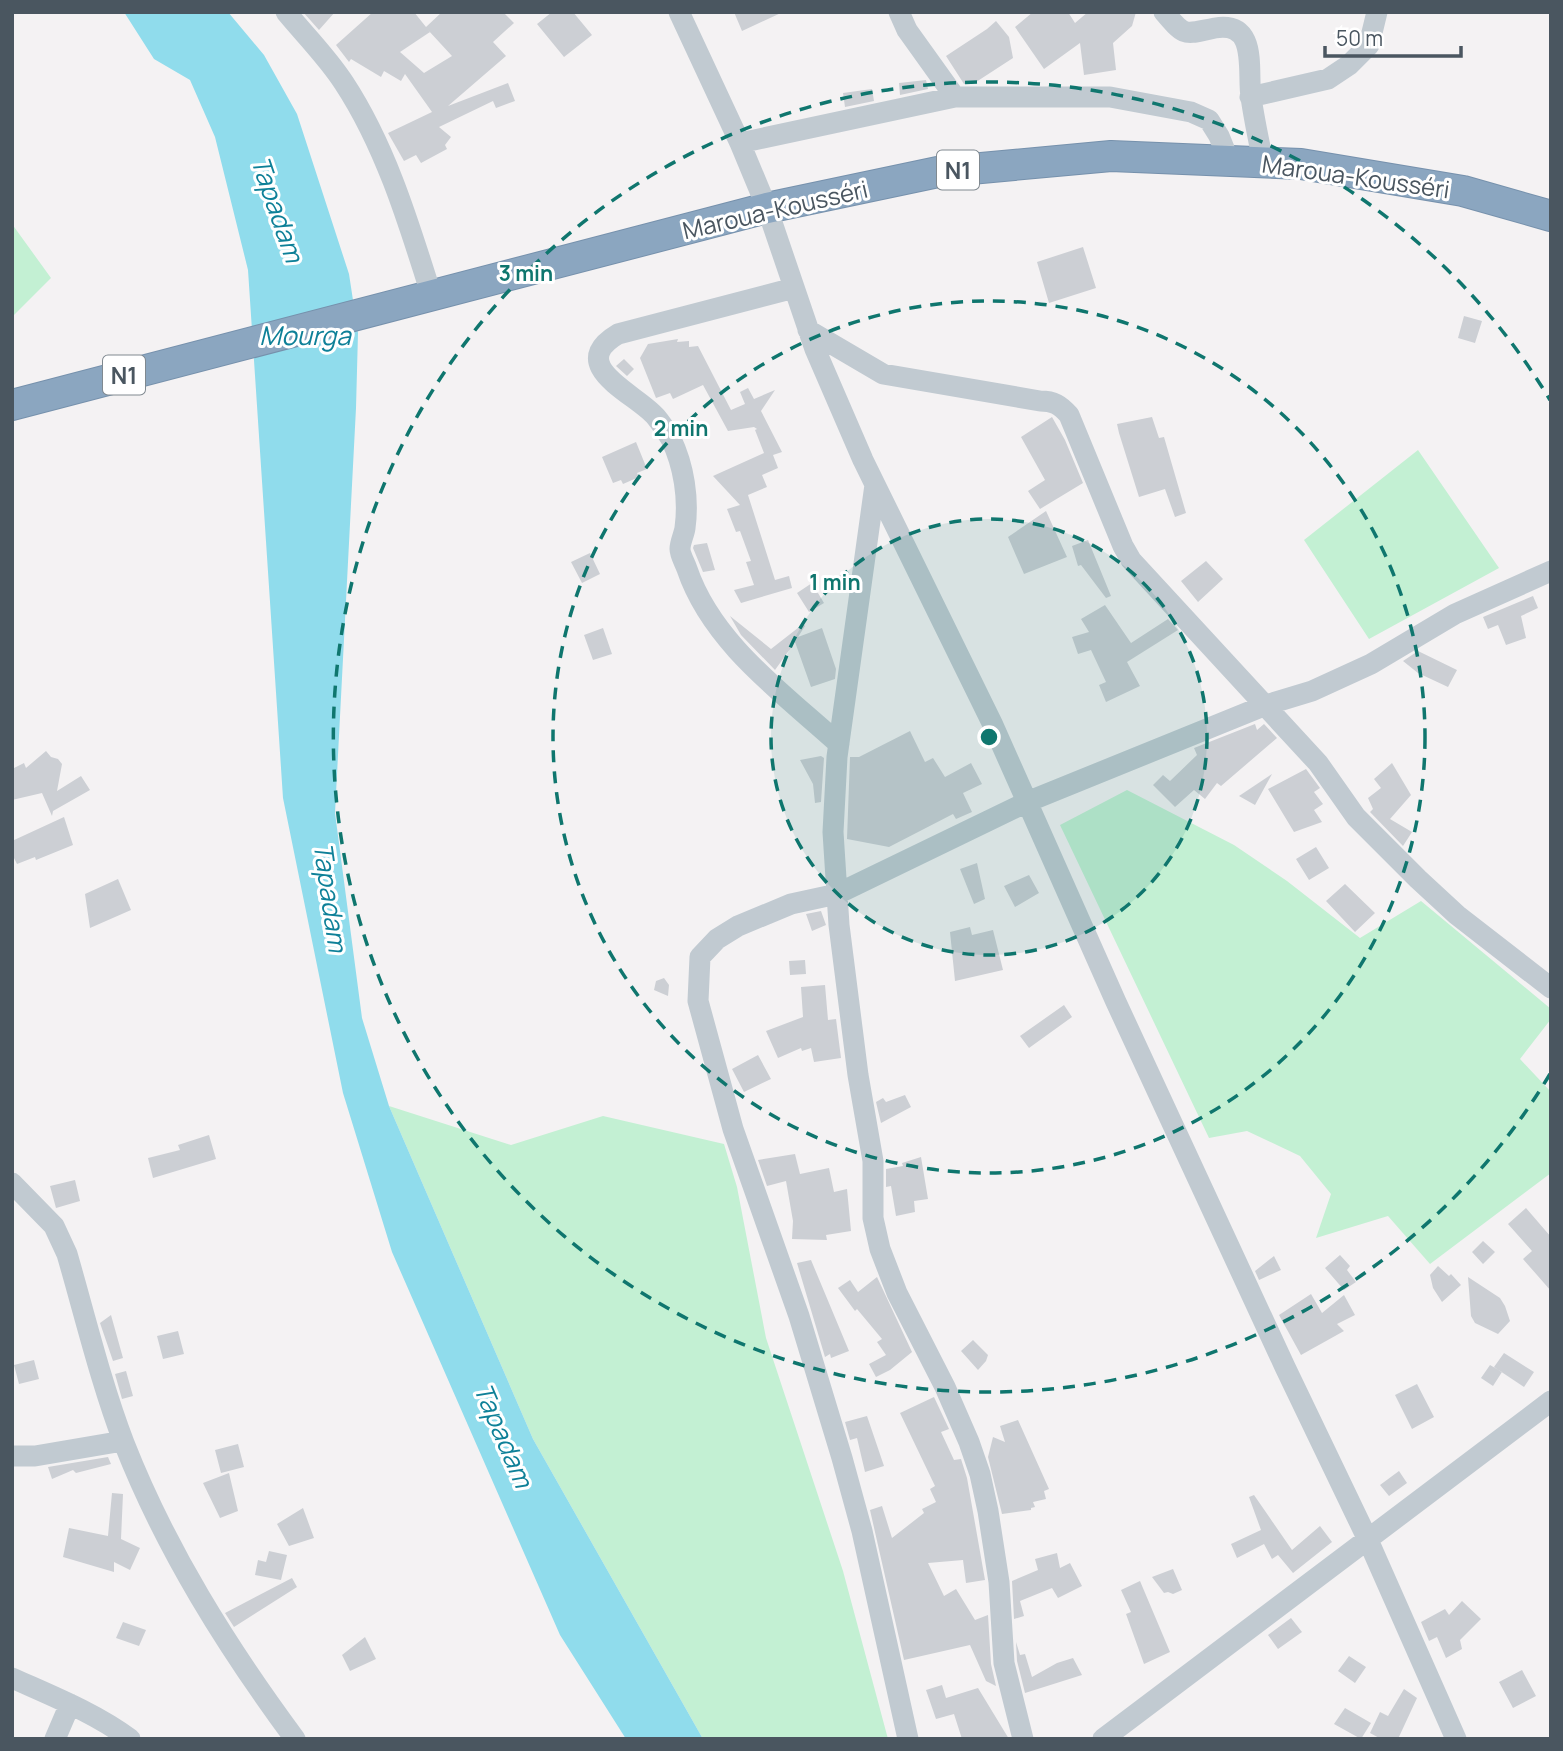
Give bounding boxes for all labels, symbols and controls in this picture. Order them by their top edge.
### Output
scale bar [1325,14,1462,58]
text: 50 m [1336,24,1383,52]
street label: Maroua-Kousséri [1260,147,1452,205]
road number: N1 [937,150,979,190]
water label: Tapadam [243,151,314,269]
street label: Maroua-Kousséri [679,172,871,246]
text: 3 min [499,259,553,287]
water label: Mourga [259,317,352,353]
road number: N1 [103,356,145,394]
text: 2 min [654,414,708,442]
text: 1 min [809,568,861,596]
centre of rings [977,725,1001,749]
water label: Tapadam [306,840,357,956]
water label: Tapadam [466,1377,543,1494]

